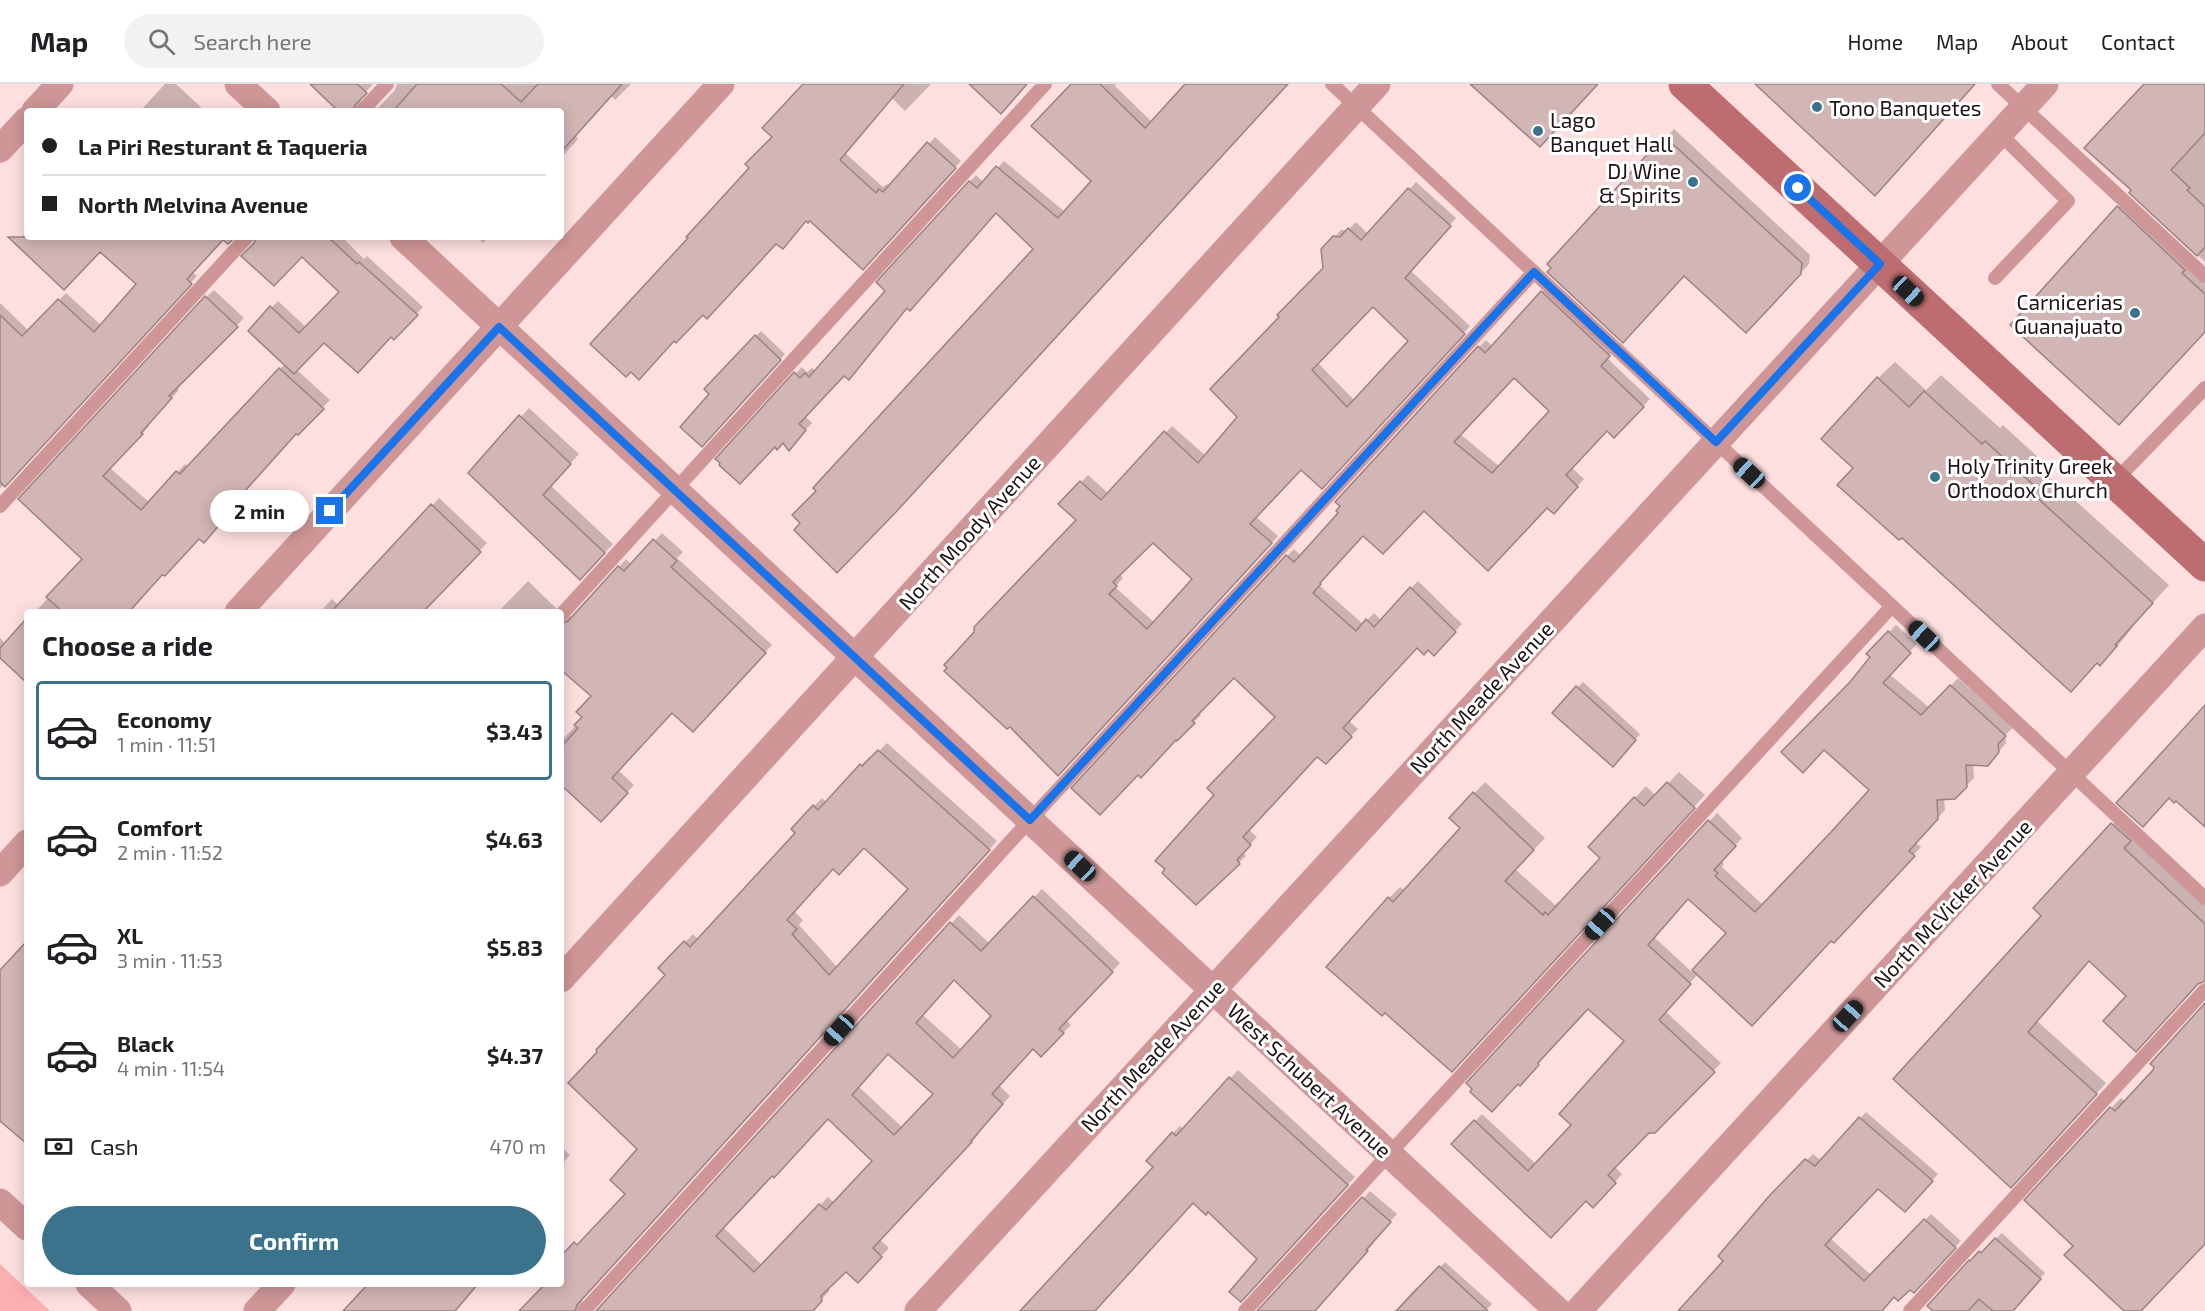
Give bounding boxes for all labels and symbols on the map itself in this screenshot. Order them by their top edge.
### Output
place label: Tono Banquetes [1829,95,1982,120]
marker: Tono Banquetes [1810,100,1824,114]
place label: Lago Banquet Hall [1550,107,1673,156]
marker: Lago Banquet Hall [1531,124,1545,138]
place label: DJ Wine & Spirits [1599,158,1681,207]
route start [1784,174,1811,201]
marker: DJ Wine & Spirits [1686,175,1700,189]
car [1889,272,1927,310]
place label: Carnicerias Guanajuato [2014,289,2123,339]
marker: Carnicerias Guanajuato [2128,306,2142,320]
street label: North Moody Avenue [893,449,1045,615]
place label: Holy Trinity Greek Orthodox Church [1947,453,2113,502]
car [1730,454,1768,492]
marker: Holy Trinity Greek Orthodox Church [1928,470,1942,484]
callout: 2 min [210,490,309,532]
route end [316,497,343,524]
street label: North Meade Avenue [1404,616,1558,778]
car [1905,617,1943,655]
street label: North McVicker Avenue [1868,814,2036,992]
car [1061,847,1099,885]
car [1581,905,1619,943]
street label: North Meade Avenue [1075,974,1229,1136]
car [1829,997,1867,1035]
street label: West Schubert Avenue [1223,998,1397,1162]
car [820,1011,858,1049]

